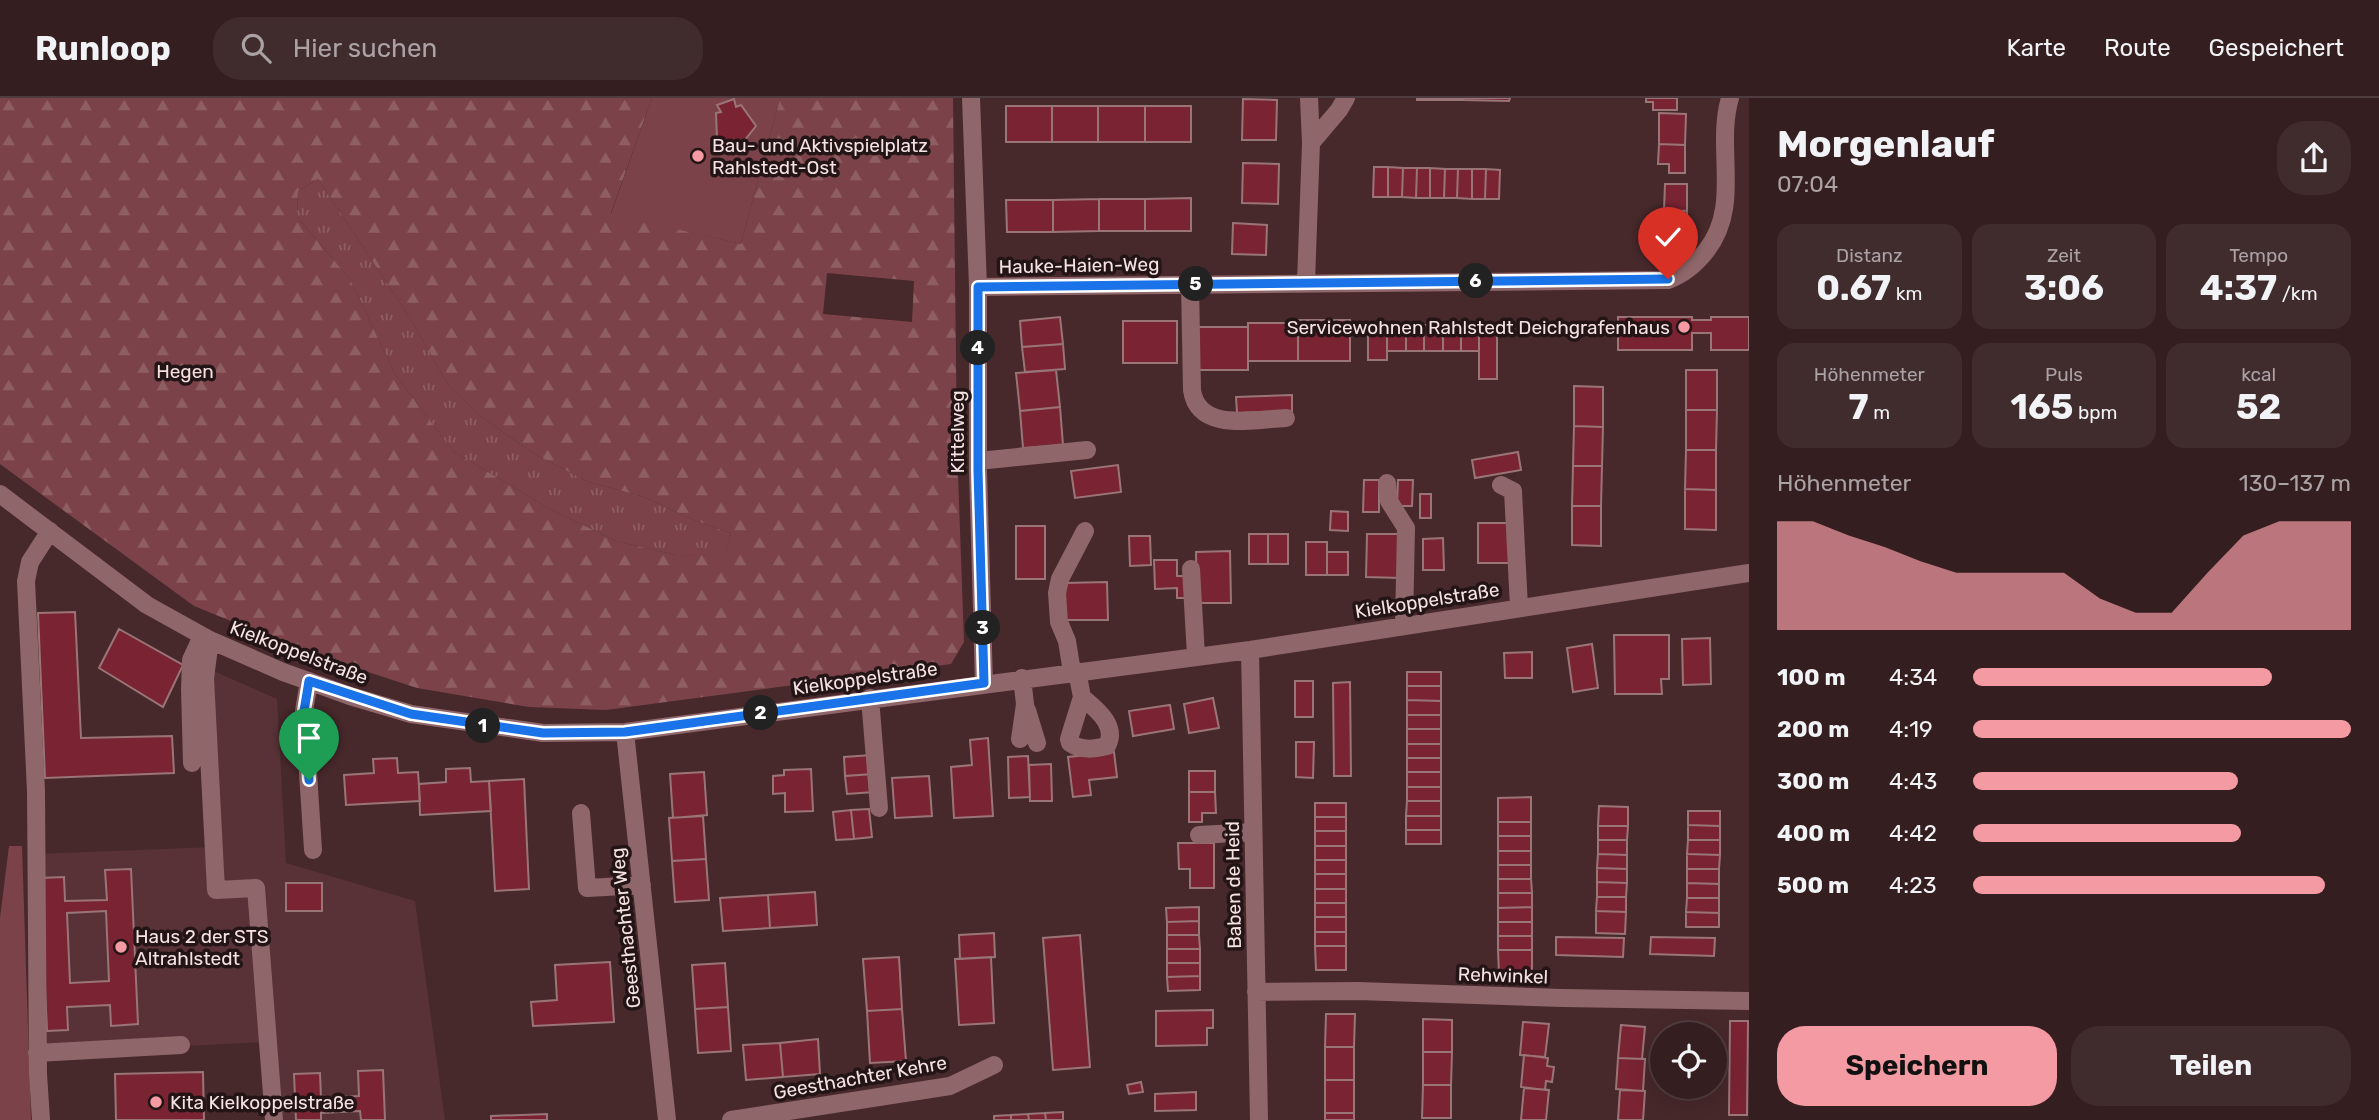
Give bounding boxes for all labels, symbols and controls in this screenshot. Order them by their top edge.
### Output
search box [213,17,703,80]
text: Runloop [35,29,171,68]
icon: search [237,29,275,67]
text: Hier suchen [293,33,437,64]
text: Karte [2007,34,2066,62]
text: Route [2104,34,2171,62]
text: Gespeichert [2209,34,2344,62]
text: Morgenlauf [1777,121,1994,167]
button: share [2277,121,2351,195]
place label: Bau- und Aktivspielplatz Rahlstedt-Ost [712,134,928,179]
marker: Bau- und Aktivspielplatz Rahlstedt-Ost [690,148,706,164]
text: 07:04 [1777,170,1838,198]
pin [1638,207,1698,279]
icon: check [1649,218,1687,256]
text: Distanz [1836,244,1903,267]
text: Zeit [2047,244,2081,267]
text: Tempo [2229,244,2288,267]
street label: Hauke-Haien-Weg [998,253,1160,278]
pin: 6 [1458,264,1494,298]
pin: 5 [1178,266,1214,302]
text: 0.67 [1816,267,1891,309]
text: 3:06 [2024,267,2104,309]
text: 4:37 [2200,267,2277,309]
text: 6 [1469,269,1482,292]
text: 5 [1189,272,1202,295]
text: km [1891,282,1922,305]
text: /km [2277,282,2318,305]
place label: Servicewohnen Rahlstedt Deichgrafenhaus [1287,316,1670,339]
marker: Servicewohnen Rahlstedt Deichgrafenhaus [1676,319,1692,335]
pin: 4 [960,330,996,366]
text: 4 [971,336,984,359]
park label: Hegen [156,360,214,383]
text: Höhenmeter [1814,363,1925,386]
text: Puls [2045,363,2083,386]
text: kcal [2241,363,2276,386]
text: 7 [1849,386,1869,428]
text: 165 [2011,386,2073,428]
text: 52 [2236,386,2281,428]
street label: Kittelweg [946,390,969,474]
text: m [1869,401,1890,424]
text: bpm [2073,401,2117,424]
text: Höhenmeter [1777,469,1911,497]
text: 130–137 m [2239,469,2351,497]
street label: Kielkoppelstraße [1353,578,1501,623]
pin: 3 [965,610,1000,646]
street label: Kielkoppelstraße [227,616,371,689]
text: 3 [976,616,989,639]
street label: Kielkoppelstraße [791,657,939,700]
text: 100 m [1777,663,1846,691]
text: 4:34 [1889,663,1937,691]
pin: 2 [744,696,778,730]
text: 2 [754,701,767,724]
pin [279,708,339,780]
pin: 1 [466,708,500,744]
text: 1 [478,714,487,737]
text: 200 m [1777,715,1849,743]
text: 4:19 [1889,715,1933,743]
icon: arrive [290,719,328,757]
text: 300 m [1777,767,1849,795]
text: 4:43 [1889,767,1937,795]
text: 400 m [1777,819,1850,847]
text: 4:42 [1889,819,1937,847]
street label: Baben de Heid [1221,821,1246,949]
street label: Geesthachter Weg [606,847,645,1009]
text: 500 m [1777,871,1849,899]
text: 4:23 [1889,871,1937,899]
place label: Haus 2 der STS Altrahlstedt [135,925,268,970]
marker: Haus 2 der STS Altrahlstedt [113,939,129,955]
street label: Rehwinkel [1457,962,1549,989]
map controls [1650,1022,1727,1099]
button: locate [1650,1022,1727,1099]
button: Speichern [1777,1026,2057,1106]
button: Teilen [2071,1026,2351,1106]
street label: Geesthachter Kehre [772,1051,949,1104]
place label: Kita Kielkoppelstraße [170,1091,355,1114]
marker: Kita Kielkoppelstraße [148,1094,164,1110]

